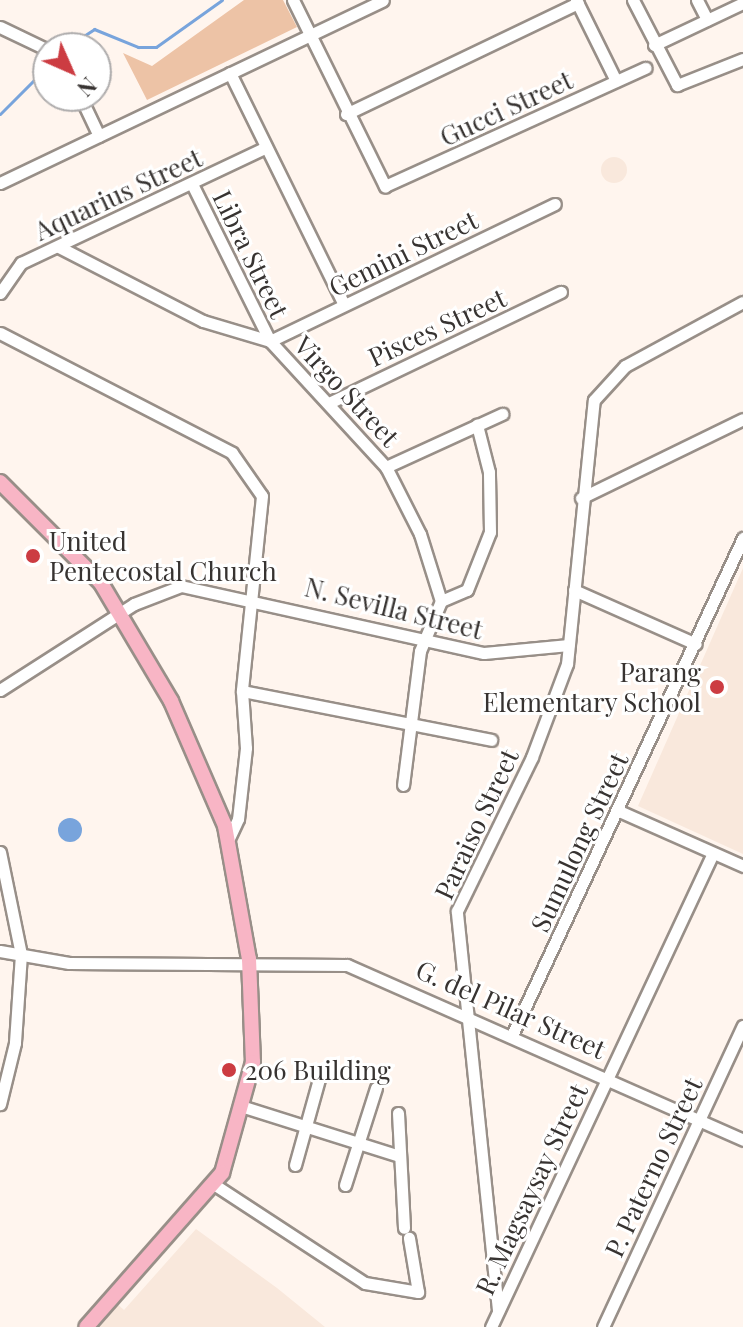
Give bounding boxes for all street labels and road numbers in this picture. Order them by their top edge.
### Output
street label: Gucci Street [435,64,577,152]
street label: Aquarius Street [29,142,207,246]
street label: Libra Street [207,185,295,323]
street label: Gemini Street [324,204,482,302]
street label: Pisces Street [363,282,511,372]
street label: Virgo Street [288,330,406,452]
street label: N. Sevilla Street [302,571,486,645]
street label: Paraiso Street [428,744,524,904]
street label: Sumulong Street [524,747,634,937]
street label: G. del Pilar Street [411,953,611,1065]
street label: P. Paterno Street [598,1072,708,1262]
street label: R. Magsaysay Street [468,1078,594,1300]

